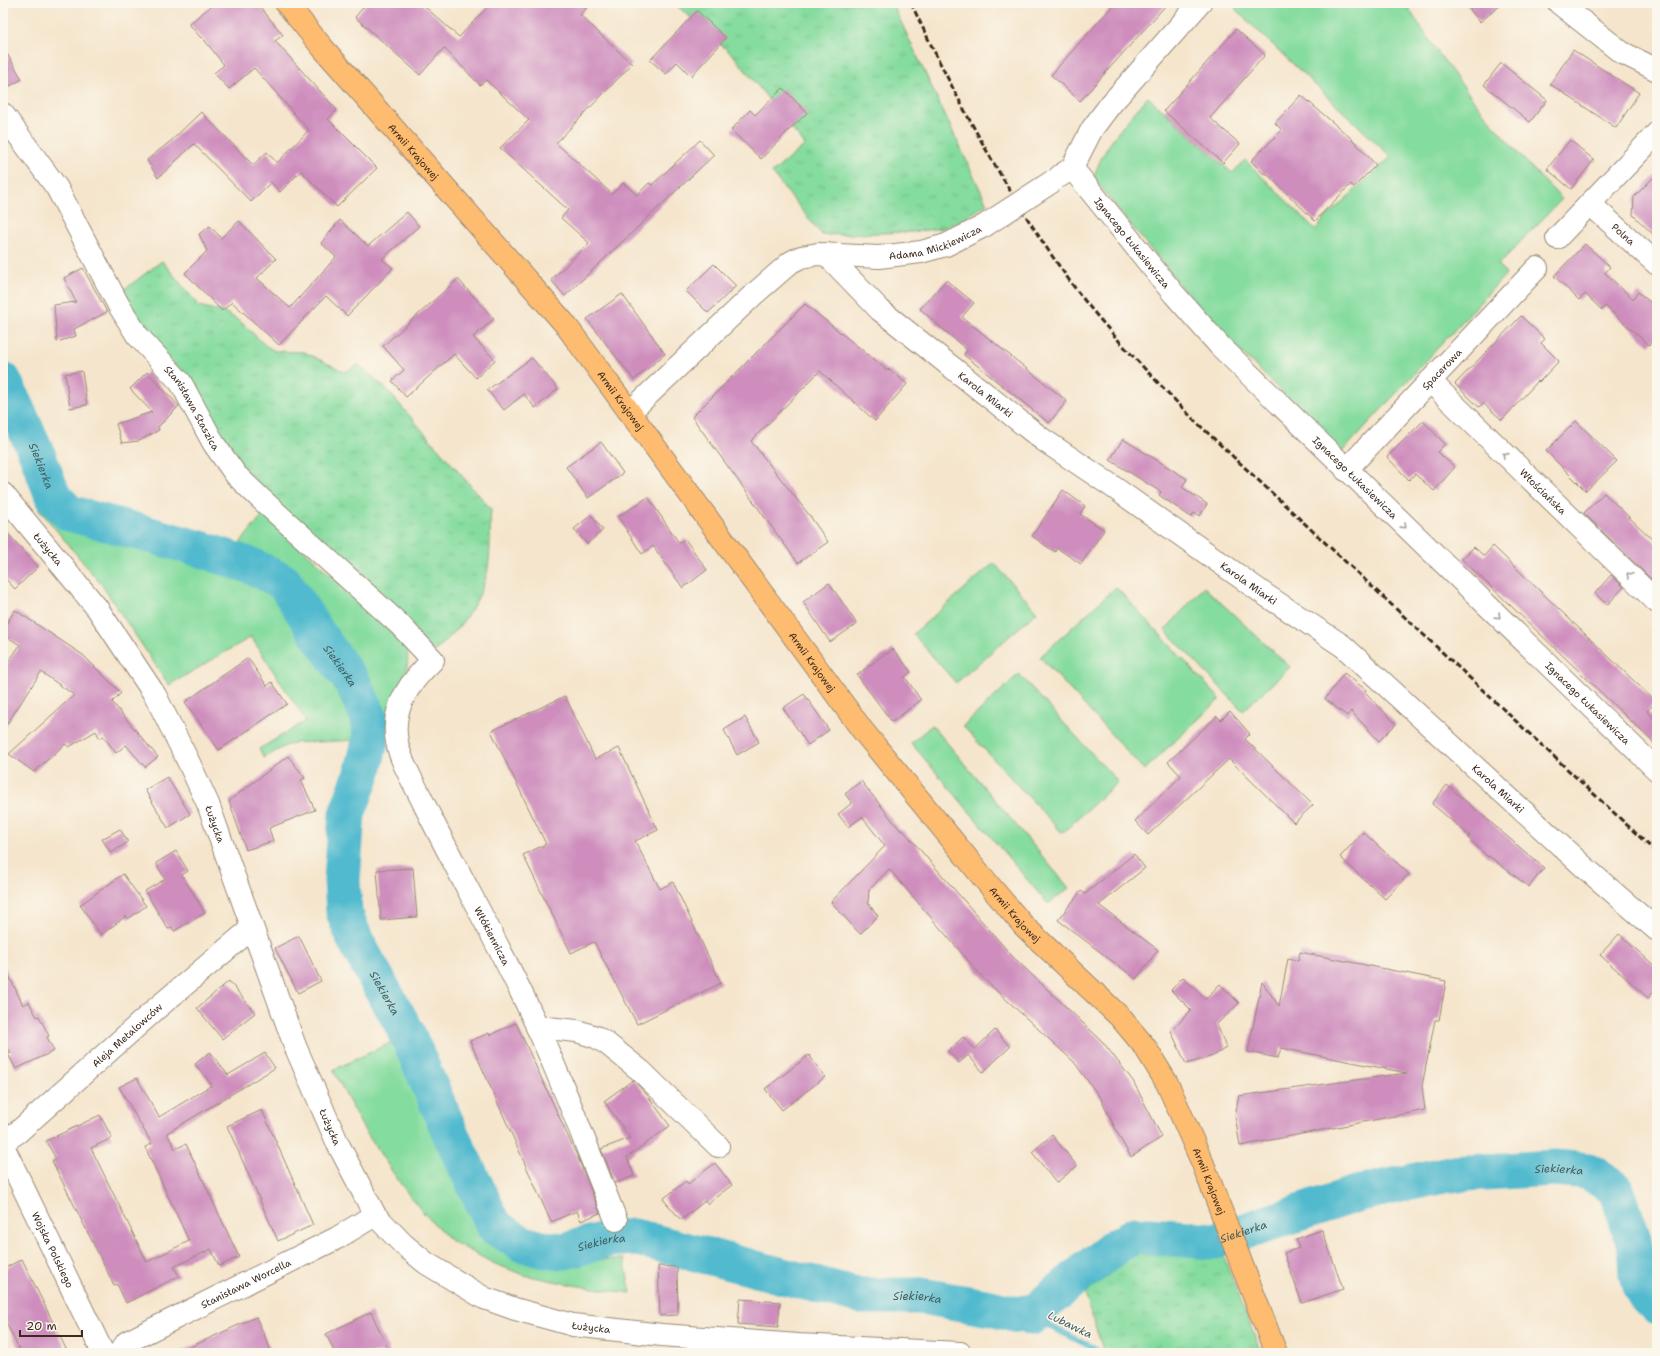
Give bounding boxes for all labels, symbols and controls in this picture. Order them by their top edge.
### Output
street label: Armii Krajowej [386,121,442,183]
street label: Ignacego Łukasiewicza [1092,195,1174,291]
street label: Polna [1609,220,1638,248]
street label: Adama Mickiewicza [888,222,984,262]
street label: Spacerowa [1419,345,1465,393]
street label: Stanisława Staszica [162,363,223,453]
street label: Armii Krajowej [595,368,647,433]
street label: Karola Miarki [956,368,1016,420]
street label: Ignacego Łukasiewicza [1310,433,1401,522]
water label: Siekierka [25,440,57,491]
one-way arrow [1502,452,1510,460]
street label: Włościańska [1517,466,1570,517]
one-way arrow [1399,521,1407,529]
street label: Łużycka [30,529,66,568]
street label: Karola Miarki [1218,559,1280,608]
one-way arrow [1626,572,1634,579]
one-way arrow [1493,611,1501,619]
street label: Armii Krajowej [786,629,839,694]
water label: Siekierka [320,642,361,689]
street label: Ignacego Łukasiewicza [1543,659,1633,747]
street label: Karola Miarki [1470,761,1527,816]
street label: Łużycka [202,803,228,845]
street label: Armii Krajowej [986,884,1044,945]
street label: Włókiennicza [472,904,513,968]
water label: Siekierka [366,968,403,1018]
street label: Aleja Metalowców [89,1000,165,1070]
street label: Łużycka [316,1106,345,1148]
street label: Armii Krajowej [1190,1146,1229,1217]
water label: Siekierka [1534,1160,1584,1178]
street label: Wojska Polskiego [29,1209,77,1290]
water label: Siekierka [1218,1217,1269,1246]
water label: Siekierka [576,1230,626,1255]
street label: Stanisława Worcella [198,1255,294,1311]
water label: Siekierka [893,1289,943,1307]
water label: Lubawka [1045,1308,1095,1342]
scale bar [20,1312,82,1338]
text: 20 m [26,1318,57,1334]
street label: Łużycka [570,1318,612,1336]

